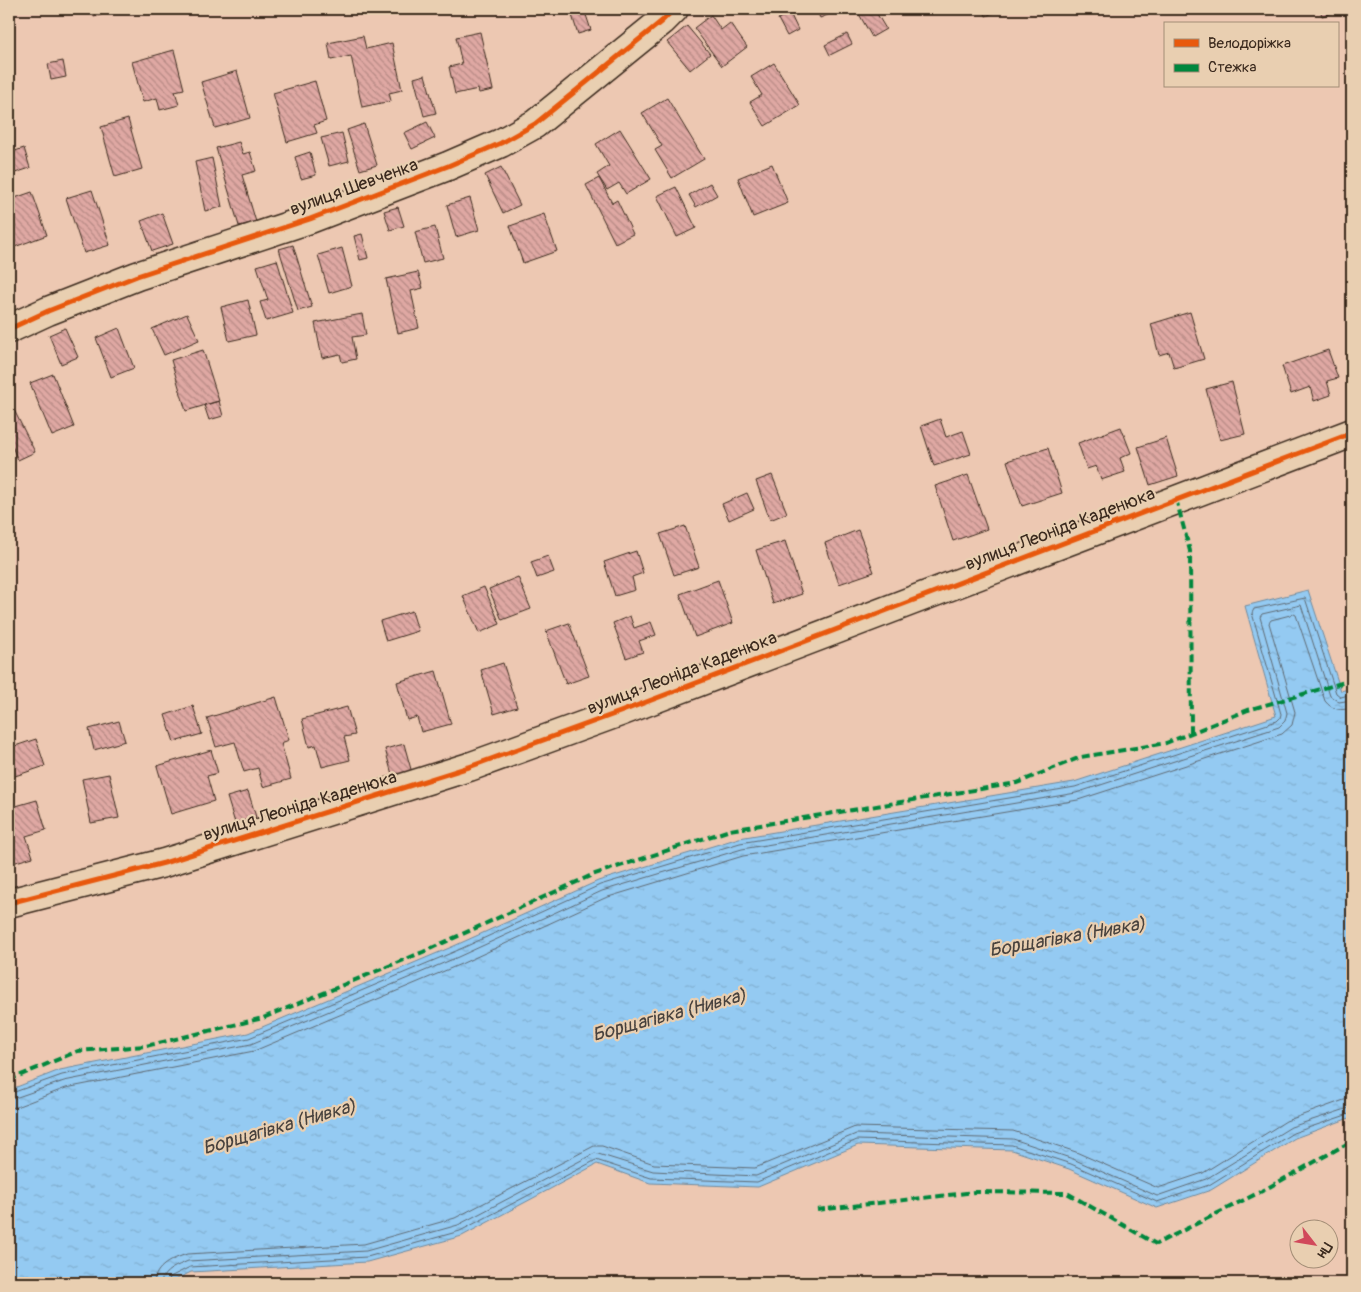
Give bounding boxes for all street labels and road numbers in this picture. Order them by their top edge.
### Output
street label: вулиця Шевченка [287,153,421,221]
street label: вулиця Леоніда Каденюка [962,482,1158,576]
street label: вулиця Леоніда Каденюка [584,626,780,720]
street label: вулиця Леоніда Каденюка [200,766,400,846]

